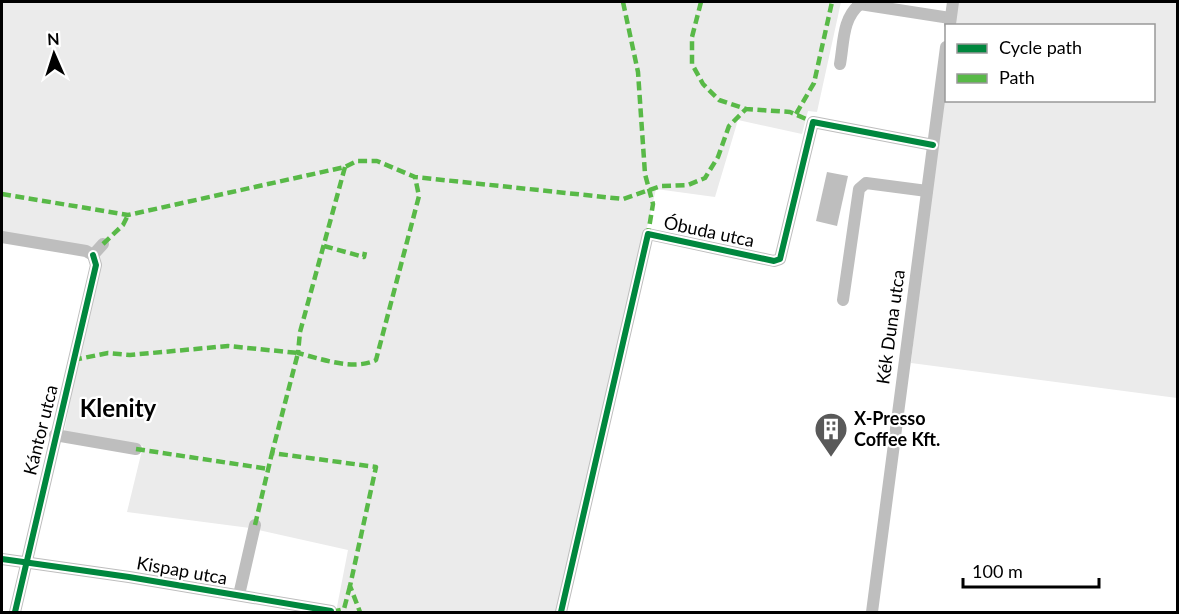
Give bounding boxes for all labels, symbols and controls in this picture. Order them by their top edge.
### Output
north arrow [24,24,84,84]
legend [945,24,1155,102]
text: N [47,29,60,48]
text: Cycle path [999,36,1082,58]
text: Path [999,66,1035,88]
street label: Óbuda utca [662,211,756,251]
street label: Kék Duna utca [871,268,909,386]
street label: Kántor utca [18,382,62,477]
district label: Klenity [80,393,157,422]
place label: X-Presso Coffee Kft. [854,407,940,450]
building icon: X-Presso Coffee Kft. [813,411,849,458]
street label: Kispap utca [135,551,229,589]
scale bar [963,551,1100,589]
text: 100 m [972,560,1023,582]

